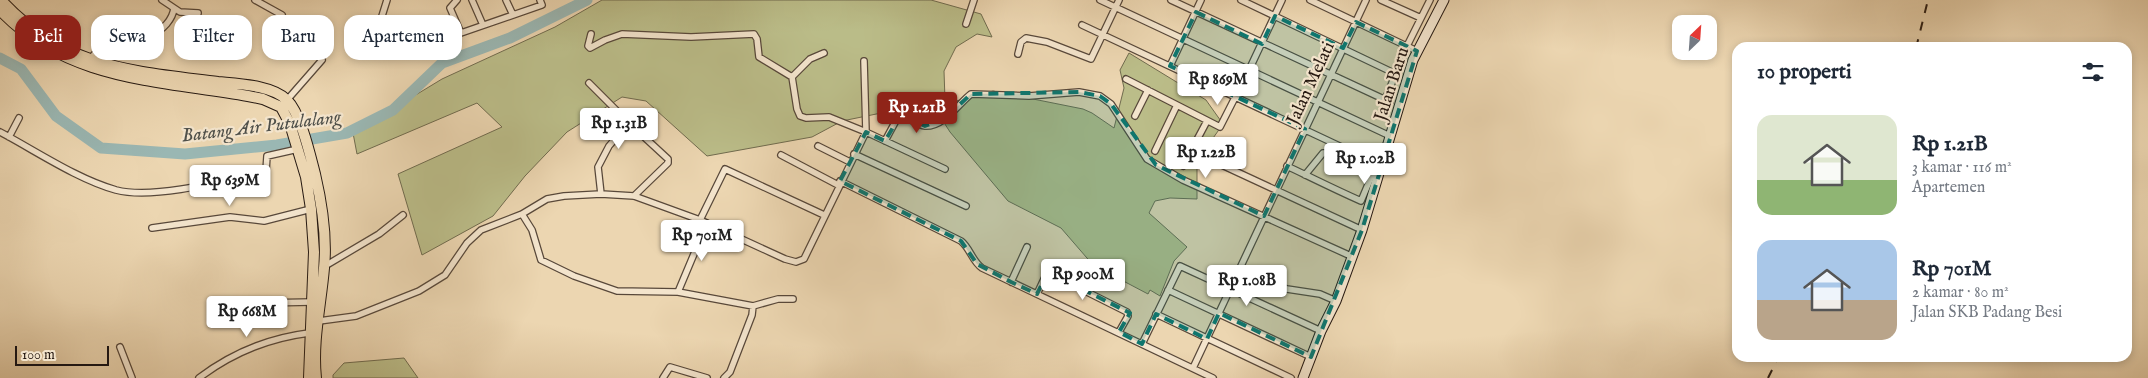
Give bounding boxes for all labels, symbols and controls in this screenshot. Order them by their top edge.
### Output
chip: Beli [15,15,81,60]
chip: Sewa [91,15,164,60]
chip: Filter [174,15,252,60]
chip: Baru [262,15,334,60]
chip: Apartemen [344,15,462,60]
north arrow [1672,15,1718,60]
map controls [1672,15,1717,60]
street label: Jalan Melati [1281,38,1341,131]
street label: Jalan Baru [1369,45,1415,126]
icon: filters [2079,58,2107,86]
text: 10 properti [1757,59,1852,86]
pin: Rp 869M [1172,64,1264,106]
text: Rp 869M [1188,70,1248,90]
pin: Rp 1.21B [865,92,969,134]
text: Rp 1.21B [888,98,946,118]
water label: Batang Air Putulalang [180,105,343,149]
pin: Rp 1.31B [567,108,671,150]
text: Rp 1.31B [591,114,647,134]
text: Rp 1.21B [1912,131,1988,158]
icon: home [1797,135,1857,195]
pin: Rp 1.22B [1154,136,1258,179]
pin: Rp 1.02B [1313,142,1417,185]
text: Rp 1.22B [1176,143,1236,163]
text: Rp 1.02B [1335,149,1395,169]
text: 3 kamar · 116 m² [1912,158,2012,178]
pin: Rp 639M [184,164,276,207]
text: Rp 639M [200,171,260,191]
text: Apartemen [1912,178,1985,198]
pin: Rp 701M [656,220,748,262]
text: Rp 701M [672,226,732,246]
text: Rp 701M [1912,256,1991,283]
pin: Rp 900M [1037,258,1129,301]
icon: home [1797,260,1857,320]
pin: Rp 1.08B [1195,264,1299,307]
text: Rp 900M [1052,265,1114,285]
text: Rp 1.08B [1218,271,1276,291]
text: 2 kamar · 80 m² [1912,283,2009,303]
pin: Rp 668M [201,296,293,338]
text: Rp 668M [217,302,277,322]
text: Jalan SKB Padang Besi [1912,303,2062,323]
scale bar [15,343,109,366]
text: 100 m [22,346,55,364]

